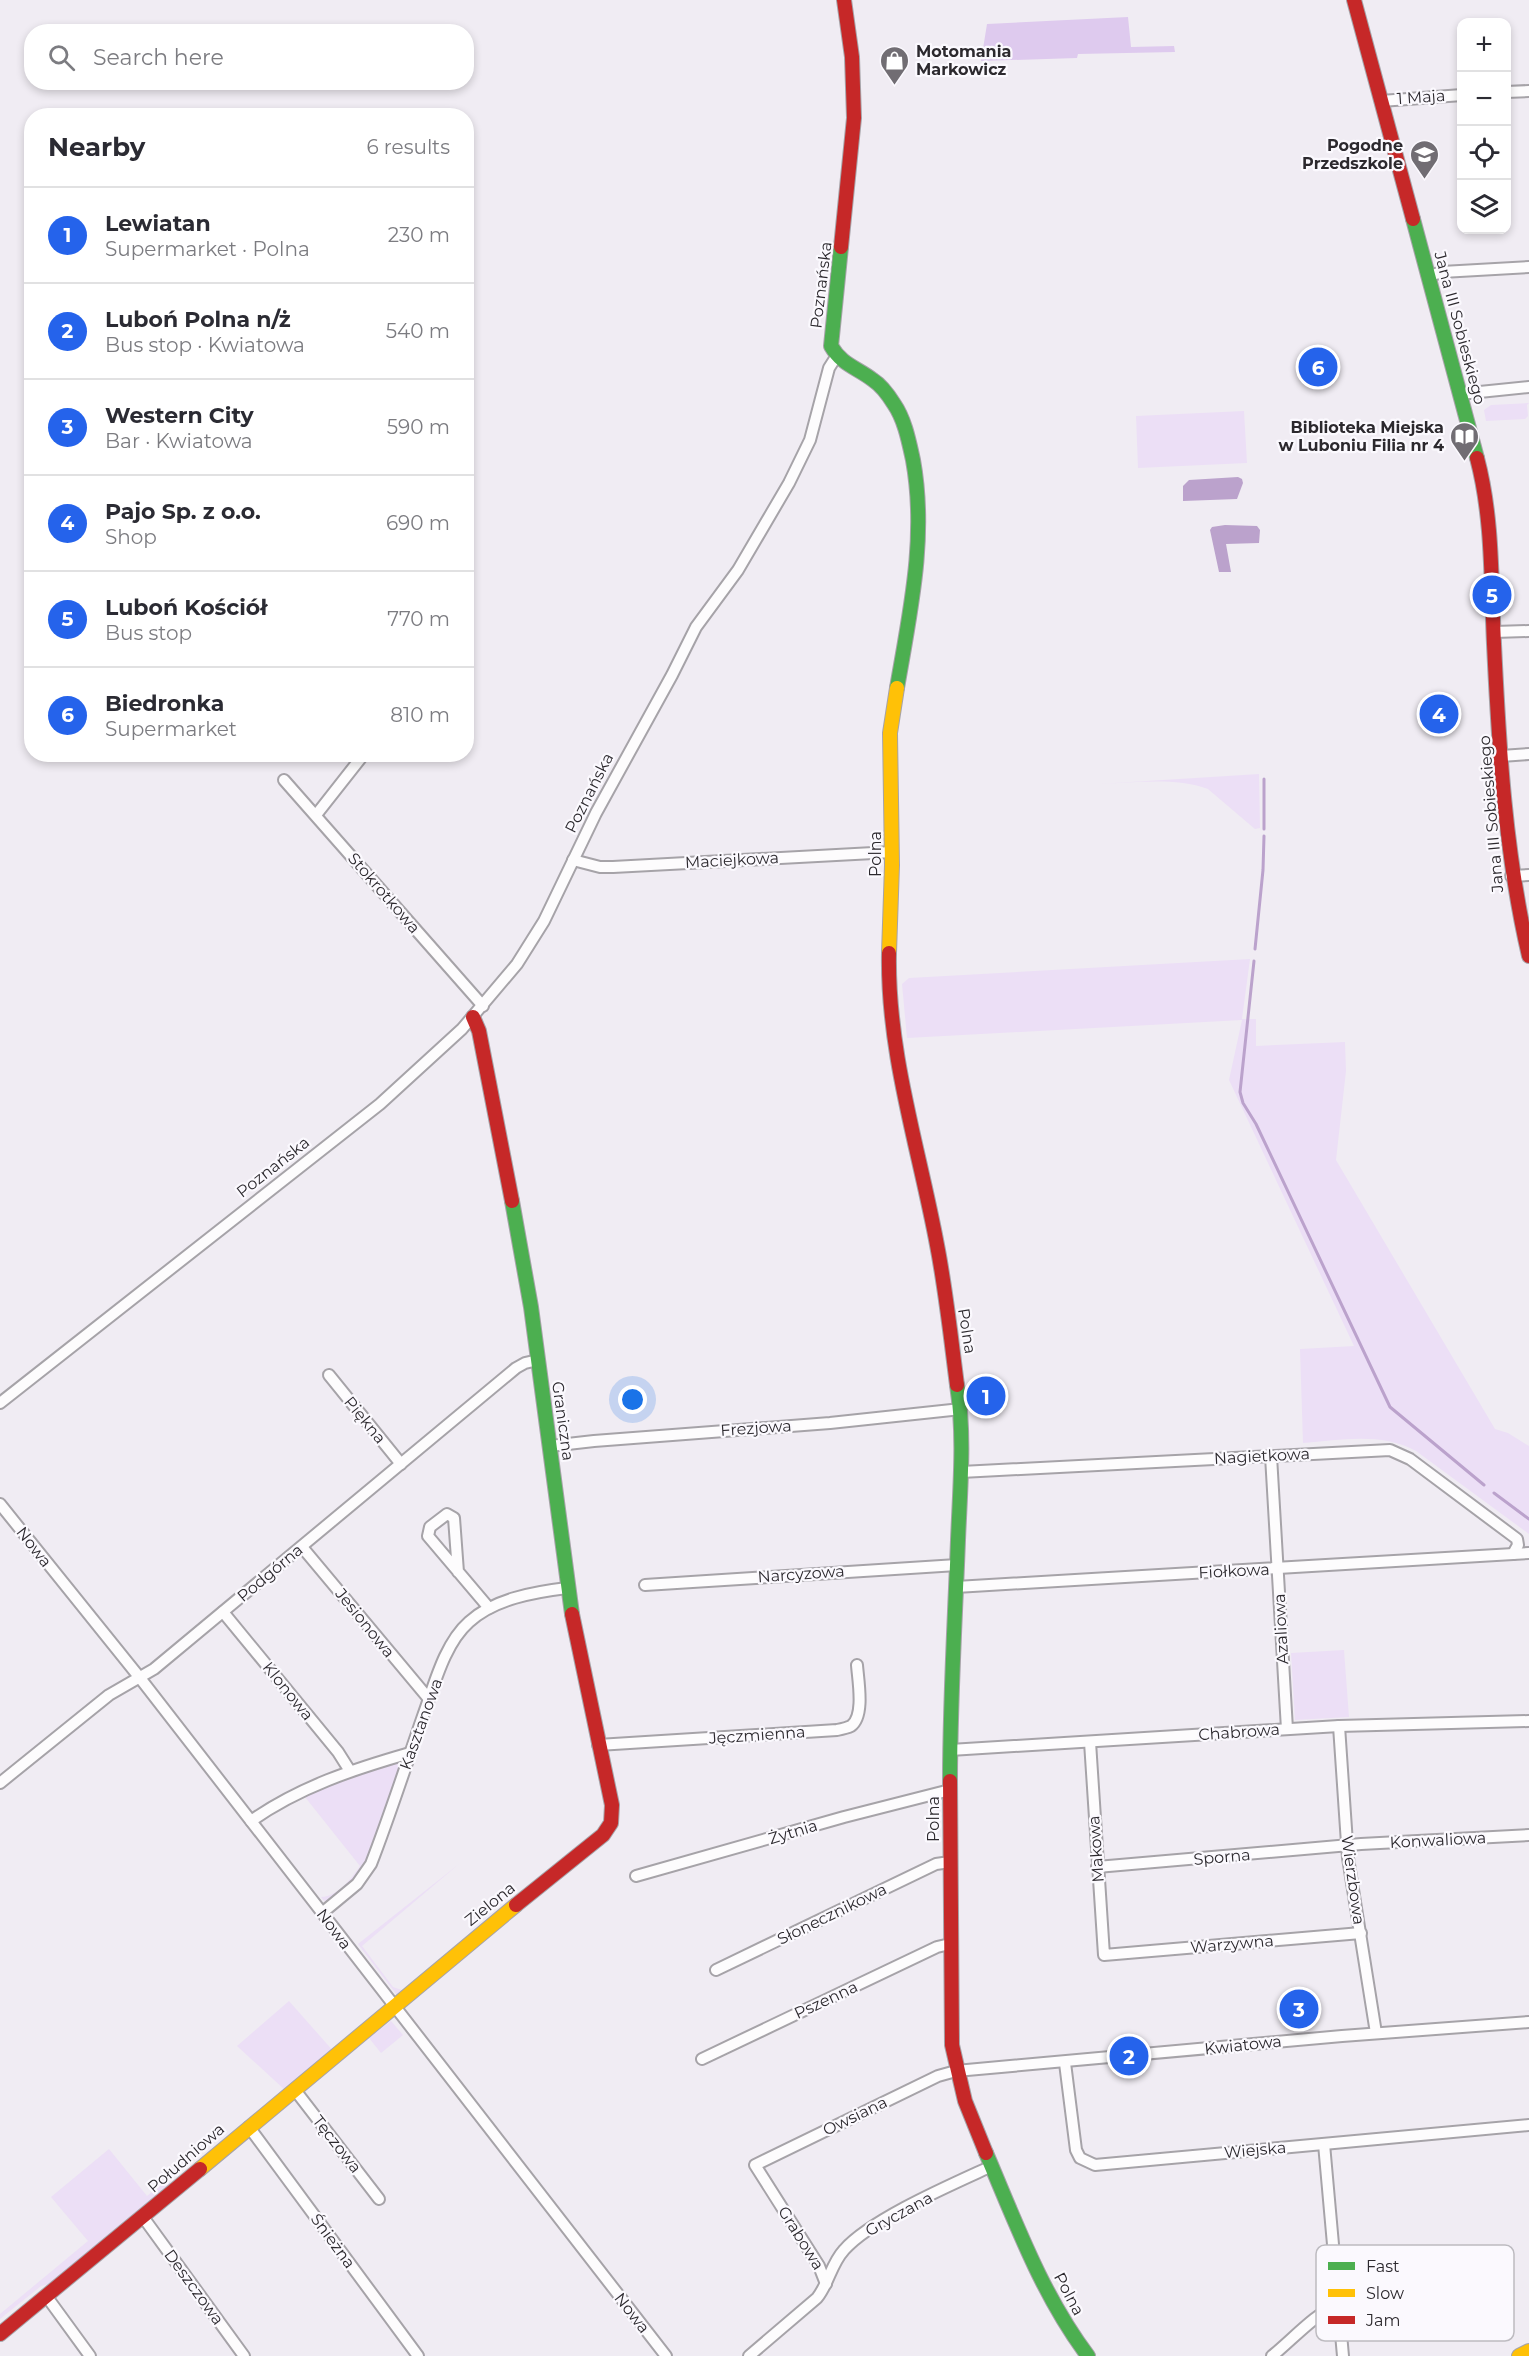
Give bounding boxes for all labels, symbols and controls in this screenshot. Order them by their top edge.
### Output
map controls [1457,18,1511,234]
button: + [1457,18,1511,72]
search box [24,24,474,90]
icon: search [45,41,78,74]
place label: Motomania Markowicz [916,42,1011,79]
text: Search here [93,44,224,71]
shop icon: Motomania Markowicz [879,44,911,86]
button: − [1457,72,1511,126]
street label: 1 Maja [1396,86,1446,108]
button: locate [1457,126,1511,180]
text: Nearby [48,131,145,163]
text: 6 results [366,135,450,159]
place label: Pogodne Przedszkole [1302,136,1403,173]
school or university icon: Pogodne Przedszkole [1408,138,1440,180]
button: layers [1457,180,1511,234]
text: Lewiatan [105,210,211,237]
text: 1 [64,223,71,247]
text: 230 m [388,223,450,247]
text: Supermarket · Polna [105,237,310,261]
street label: Poznańska [806,241,836,329]
street label: Jana III Sobieskiego [1430,248,1490,407]
text: Luboń Polna n/ż [105,306,291,333]
text: 2 [62,319,73,343]
text: 540 m [386,319,450,343]
text: Bus stop · Kwiatowa [105,333,305,357]
pin: 6 [1298,344,1338,389]
text: Western City [105,402,254,429]
text: 3 [62,415,73,439]
text: 590 m [387,415,450,439]
place label: Biblioteka Miejska w Luboniu Filia nr 4 [1278,418,1444,455]
library icon: Biblioteka Miejska w Luboniu Filia nr 4 [1449,420,1481,462]
text: Bar · Kwiatowa [105,429,253,453]
text: Pajo Sp. z o.o. [105,498,261,525]
text: 4 [61,511,74,535]
text: 690 m [386,511,450,535]
text: Shop [105,525,157,549]
pin: 5 [1472,572,1512,618]
text: Luboń Kościół [105,594,267,621]
text: 5 [62,607,73,631]
text: 770 m [387,607,450,631]
text: Bus stop [105,621,192,645]
text: Biedronka [105,690,224,717]
pin: 4 [1420,692,1458,736]
text: 6 [61,703,74,727]
text: 810 m [390,703,450,727]
text: Supermarket [105,717,237,741]
street label: Jana III Sobieskiego [1475,735,1507,894]
street label: Poznańska [561,750,617,836]
street label: Polna [866,831,885,877]
street label: Maciejkowa [685,848,779,872]
street label: Stokrotkowa [344,849,424,937]
street label: Poznańska [233,1133,313,1201]
street label: Polna [954,1307,980,1355]
pin: 1 [966,1374,1006,1418]
street label: Graniczna [548,1380,578,1462]
your location [618,1385,647,1414]
street label: Piękna [340,1393,390,1447]
street label: Frezjowa [720,1416,792,1440]
street label: Nagietkowa [1214,1444,1310,1468]
street label: Nowa [12,1523,56,1571]
street label: Podgórna [233,1540,307,1606]
street label: Fiołkowa [1198,1560,1270,1582]
street label: Narcyzowa [757,1561,845,1587]
street label: Jesionowa [331,1584,399,1661]
street label: Azaliowa [1270,1593,1292,1665]
street label: Klonowa [259,1658,317,1724]
street label: Kasztanowa [396,1676,446,1772]
street label: Chabrowa [1198,1720,1280,1744]
street label: Jęczmienna [707,1722,806,1748]
street label: Polna [924,1796,943,1842]
street label: Makowa [1084,1815,1108,1883]
street label: Żytnia [766,1816,820,1848]
street label: Konwaliowa [1389,1828,1487,1852]
street label: Wierzbowa [1337,1834,1369,1926]
street label: Sporna [1193,1845,1251,1869]
street label: Zielona [461,1878,519,1930]
street label: Słonecznikowa [774,1879,890,1949]
street label: Nowa [313,1905,355,1953]
street label: Warzywna [1190,1931,1274,1957]
street label: Pszenna [791,1977,861,2023]
pin: 3 [1280,1986,1318,2032]
street label: Kwiatowa [1203,2031,1283,2059]
pin: 2 [1110,2034,1148,2078]
street label: Owsiana [820,2092,890,2140]
street label: Tęczowa [309,2111,365,2177]
street label: Południowa [144,2120,228,2196]
street label: Wiejska [1223,2138,1287,2162]
street label: Gryczana [862,2188,936,2240]
street label: Grabowa [774,2203,828,2273]
street label: Śnieżna [307,2210,359,2272]
legend [1316,2245,1514,2341]
street label: Deszczowa [160,2246,228,2328]
text: Fast [1366,2257,1400,2276]
street label: Polna [1050,2269,1088,2319]
text: Slow [1366,2284,1404,2303]
street label: Nowa [610,2289,654,2337]
text: Jam [1365,2311,1400,2330]

